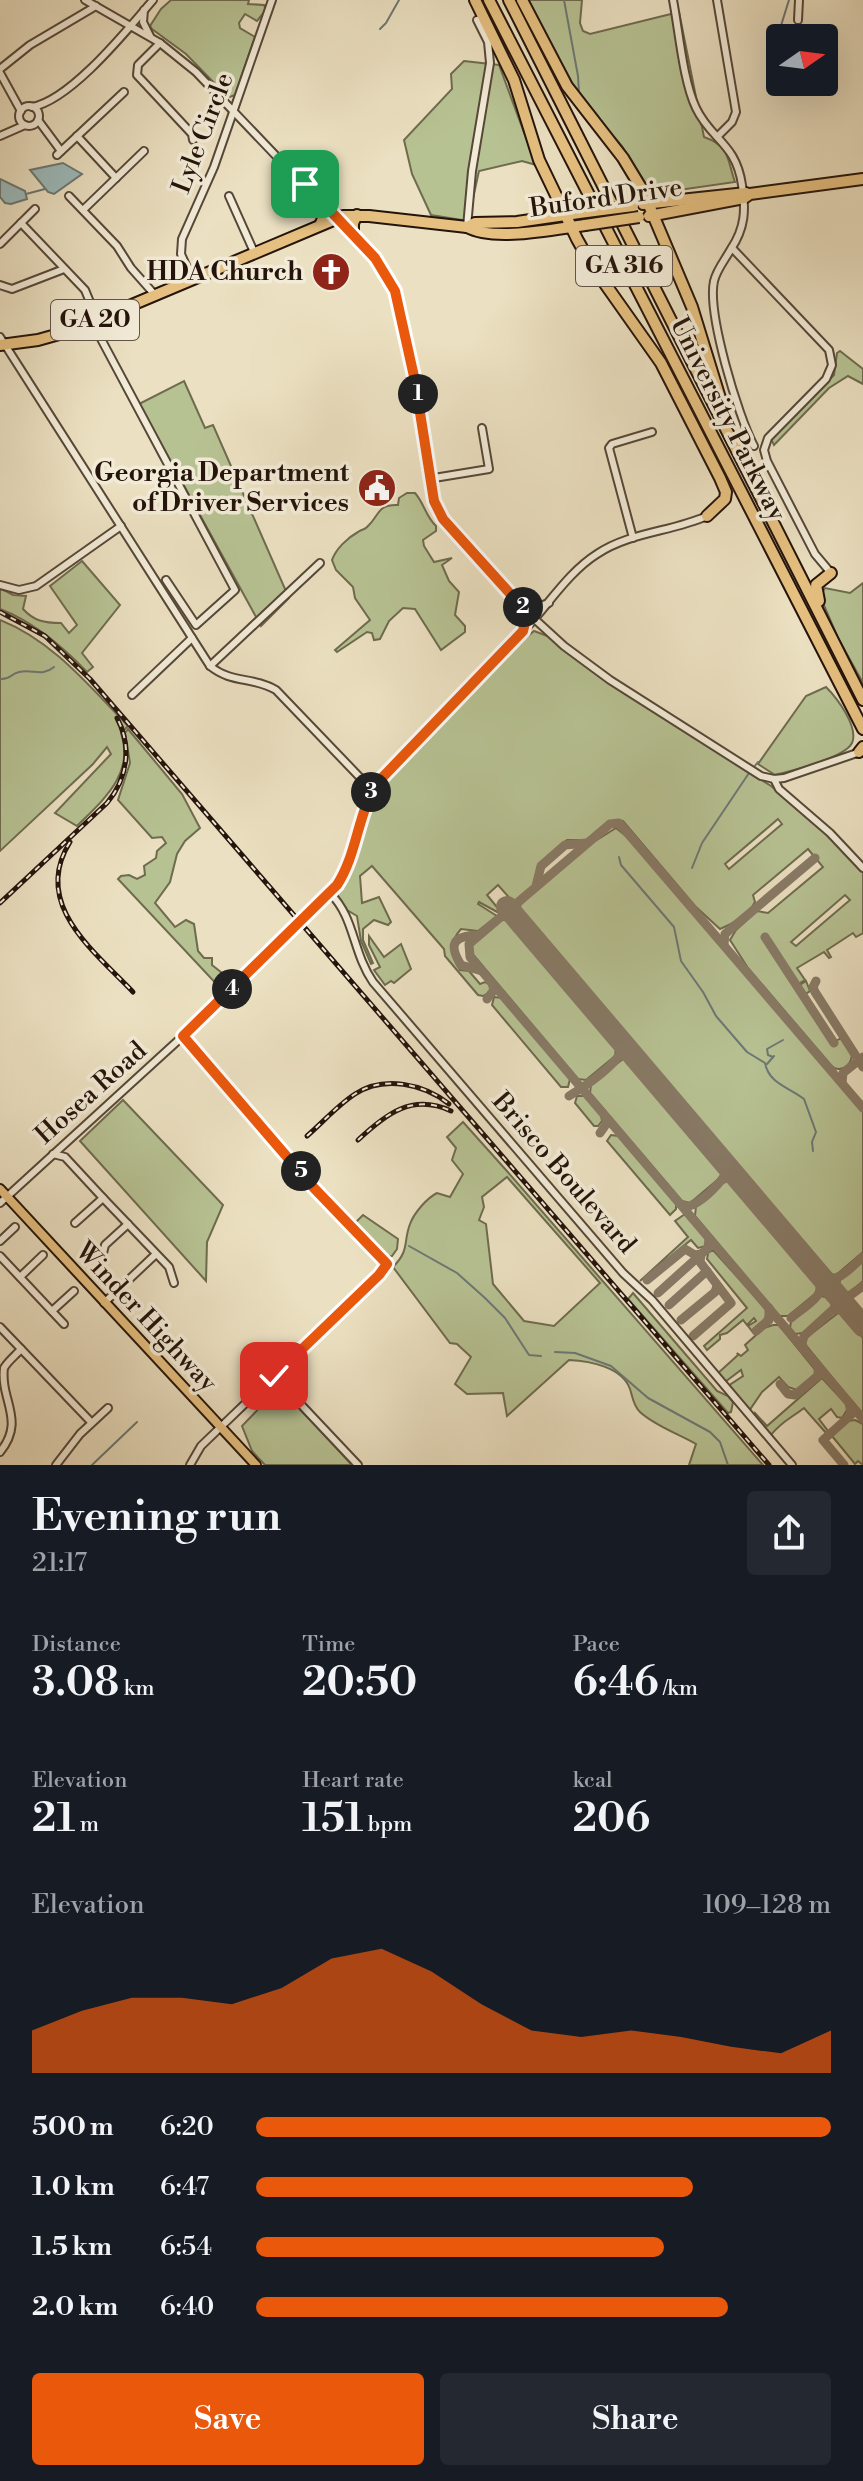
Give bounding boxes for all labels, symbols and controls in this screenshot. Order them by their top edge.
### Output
north arrow [766,24,838,96]
map controls [766,24,838,96]
street label: Lyle Circle [165,68,241,198]
pin [271,150,339,218]
icon: arrive [283,162,327,206]
street label: Buford Drive [527,171,684,225]
road number: GA 316 [576,246,672,286]
church icon: HDA Church [310,251,352,293]
place label: HDA Church [147,256,303,288]
road number: GA 20 [51,300,139,340]
street label: University Parkway [663,312,793,526]
pin: 1 [398,374,438,414]
text: 1 [413,380,423,407]
place label: Georgia Department of Driver Services [94,457,350,519]
public building icon: Georgia Department of Driver Services [356,467,398,509]
pin: 2 [503,587,543,627]
text: 2 [516,593,530,620]
pin: 3 [351,772,391,812]
text: 3 [364,778,378,805]
pin: 4 [212,969,252,1009]
text: 4 [225,975,239,1002]
street label: Hosea Road [29,1035,153,1151]
street label: Brisco Boulevard [485,1085,643,1260]
pin: 5 [281,1151,321,1191]
text: 5 [294,1157,308,1184]
street label: Winder Highway [68,1235,224,1399]
pin [240,1342,308,1410]
icon: check [252,1354,296,1398]
text: Evening run [32,1489,281,1544]
button: share [747,1491,831,1575]
text: 21:17 [32,1547,87,1579]
text: Distance [32,1631,121,1658]
text: Time [302,1631,355,1658]
text: Pace [573,1631,620,1658]
text: 3.08 [32,1658,119,1708]
text: 20:50 [302,1658,417,1708]
text: 6:46 [573,1658,659,1708]
text: km [119,1675,154,1702]
text: /km [659,1675,698,1702]
text: Elevation [32,1767,127,1794]
text: Heart rate [302,1767,404,1794]
text: kcal [573,1767,613,1794]
text: 21 [32,1794,75,1844]
text: 151 [302,1794,363,1844]
text: 206 [573,1794,650,1844]
text: m [75,1811,99,1838]
text: bpm [363,1811,412,1838]
text: Elevation [32,1889,145,1921]
text: 109–128 m [703,1889,831,1921]
text: 500 m [32,2111,114,2143]
text: 6:20 [160,2111,214,2143]
text: 1.0 km [32,2171,115,2203]
text: 6:47 [160,2171,209,2203]
text: 1.5 km [32,2231,112,2263]
text: 6:54 [160,2231,212,2263]
text: 2.0 km [32,2291,118,2323]
text: 6:40 [160,2291,214,2323]
button: Save [32,2373,424,2465]
button: Share [440,2373,831,2465]

